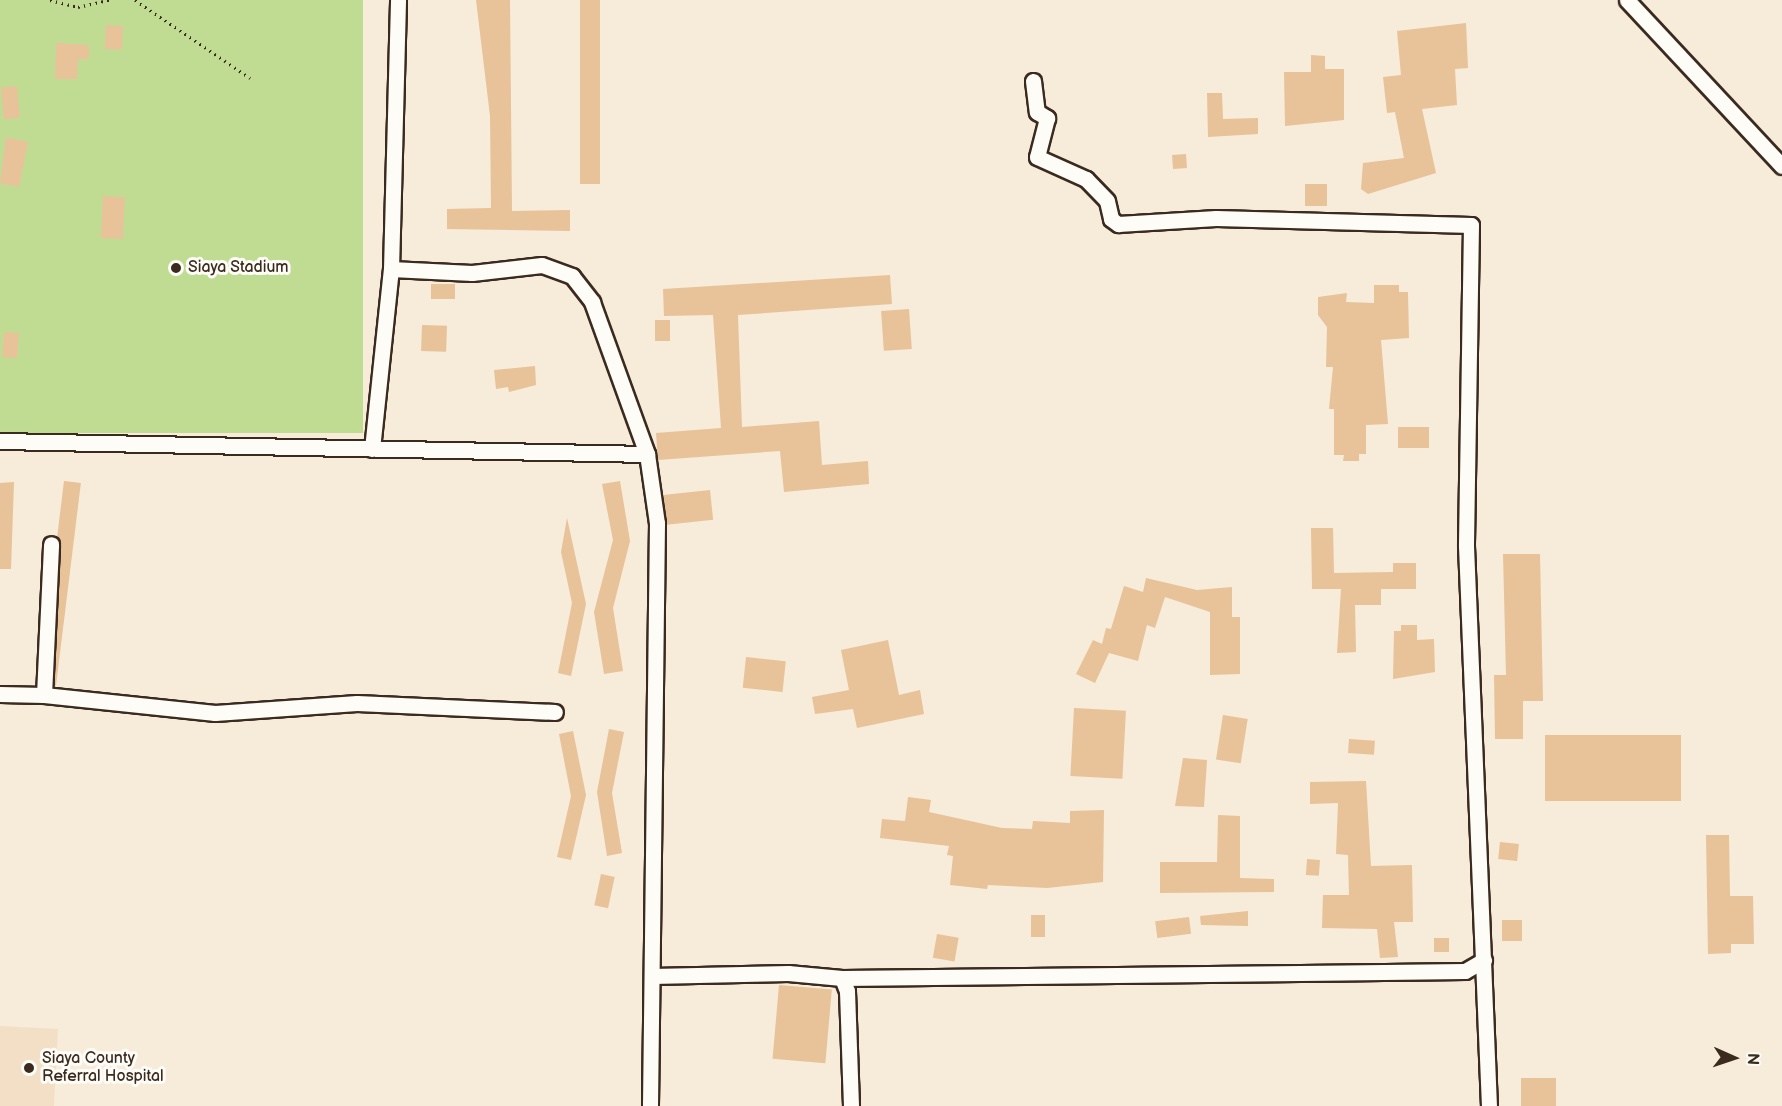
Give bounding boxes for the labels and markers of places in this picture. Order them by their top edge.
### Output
place label: Siaya Stadium [188,258,289,278]
marker: Siaya Stadium [169,261,183,275]
place label: Siaya County Referral Hospital [42,1049,164,1087]
marker: Siaya County Referral Hospital [20,1059,38,1077]

